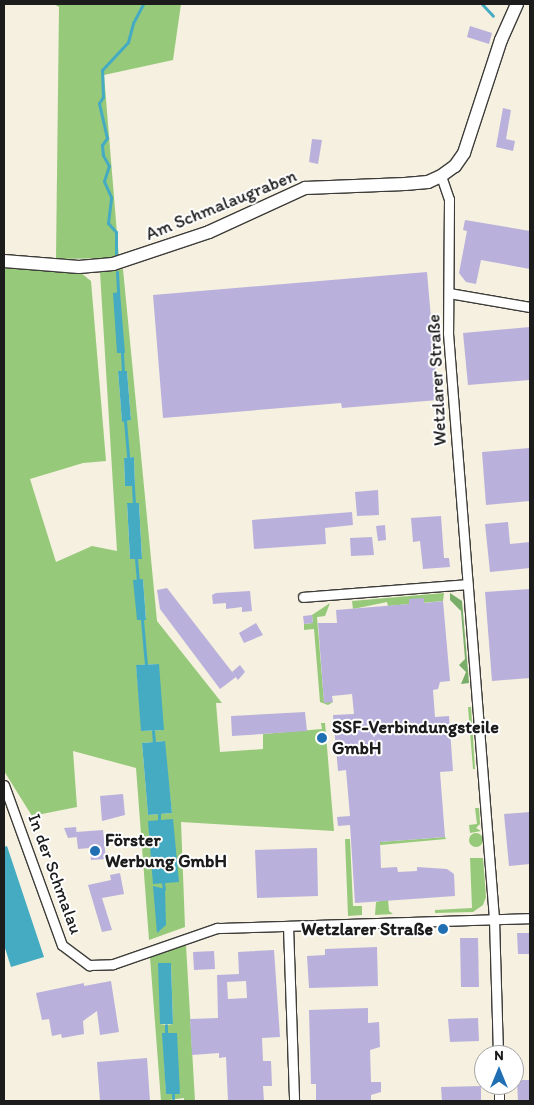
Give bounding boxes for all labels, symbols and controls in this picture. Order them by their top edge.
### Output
street label: Am Schmalaugraben [143,165,299,245]
street label: Wetzlarer Straße [423,314,451,446]
place label: SSF-Verbindungsteile GmbH [332,717,499,760]
marker: SSF-Verbindungsteile GmbH [316,732,328,744]
street label: In der Schmalau [23,811,87,937]
place label: Förster Werbung GmbH [105,830,228,872]
marker: Förster Werbung GmbH [89,845,101,857]
place label: Wetzlarer Straße [301,918,433,940]
marker: Wetzlarer Straße [437,923,449,935]
north arrow [474,1045,524,1095]
text: N [494,1047,504,1064]

